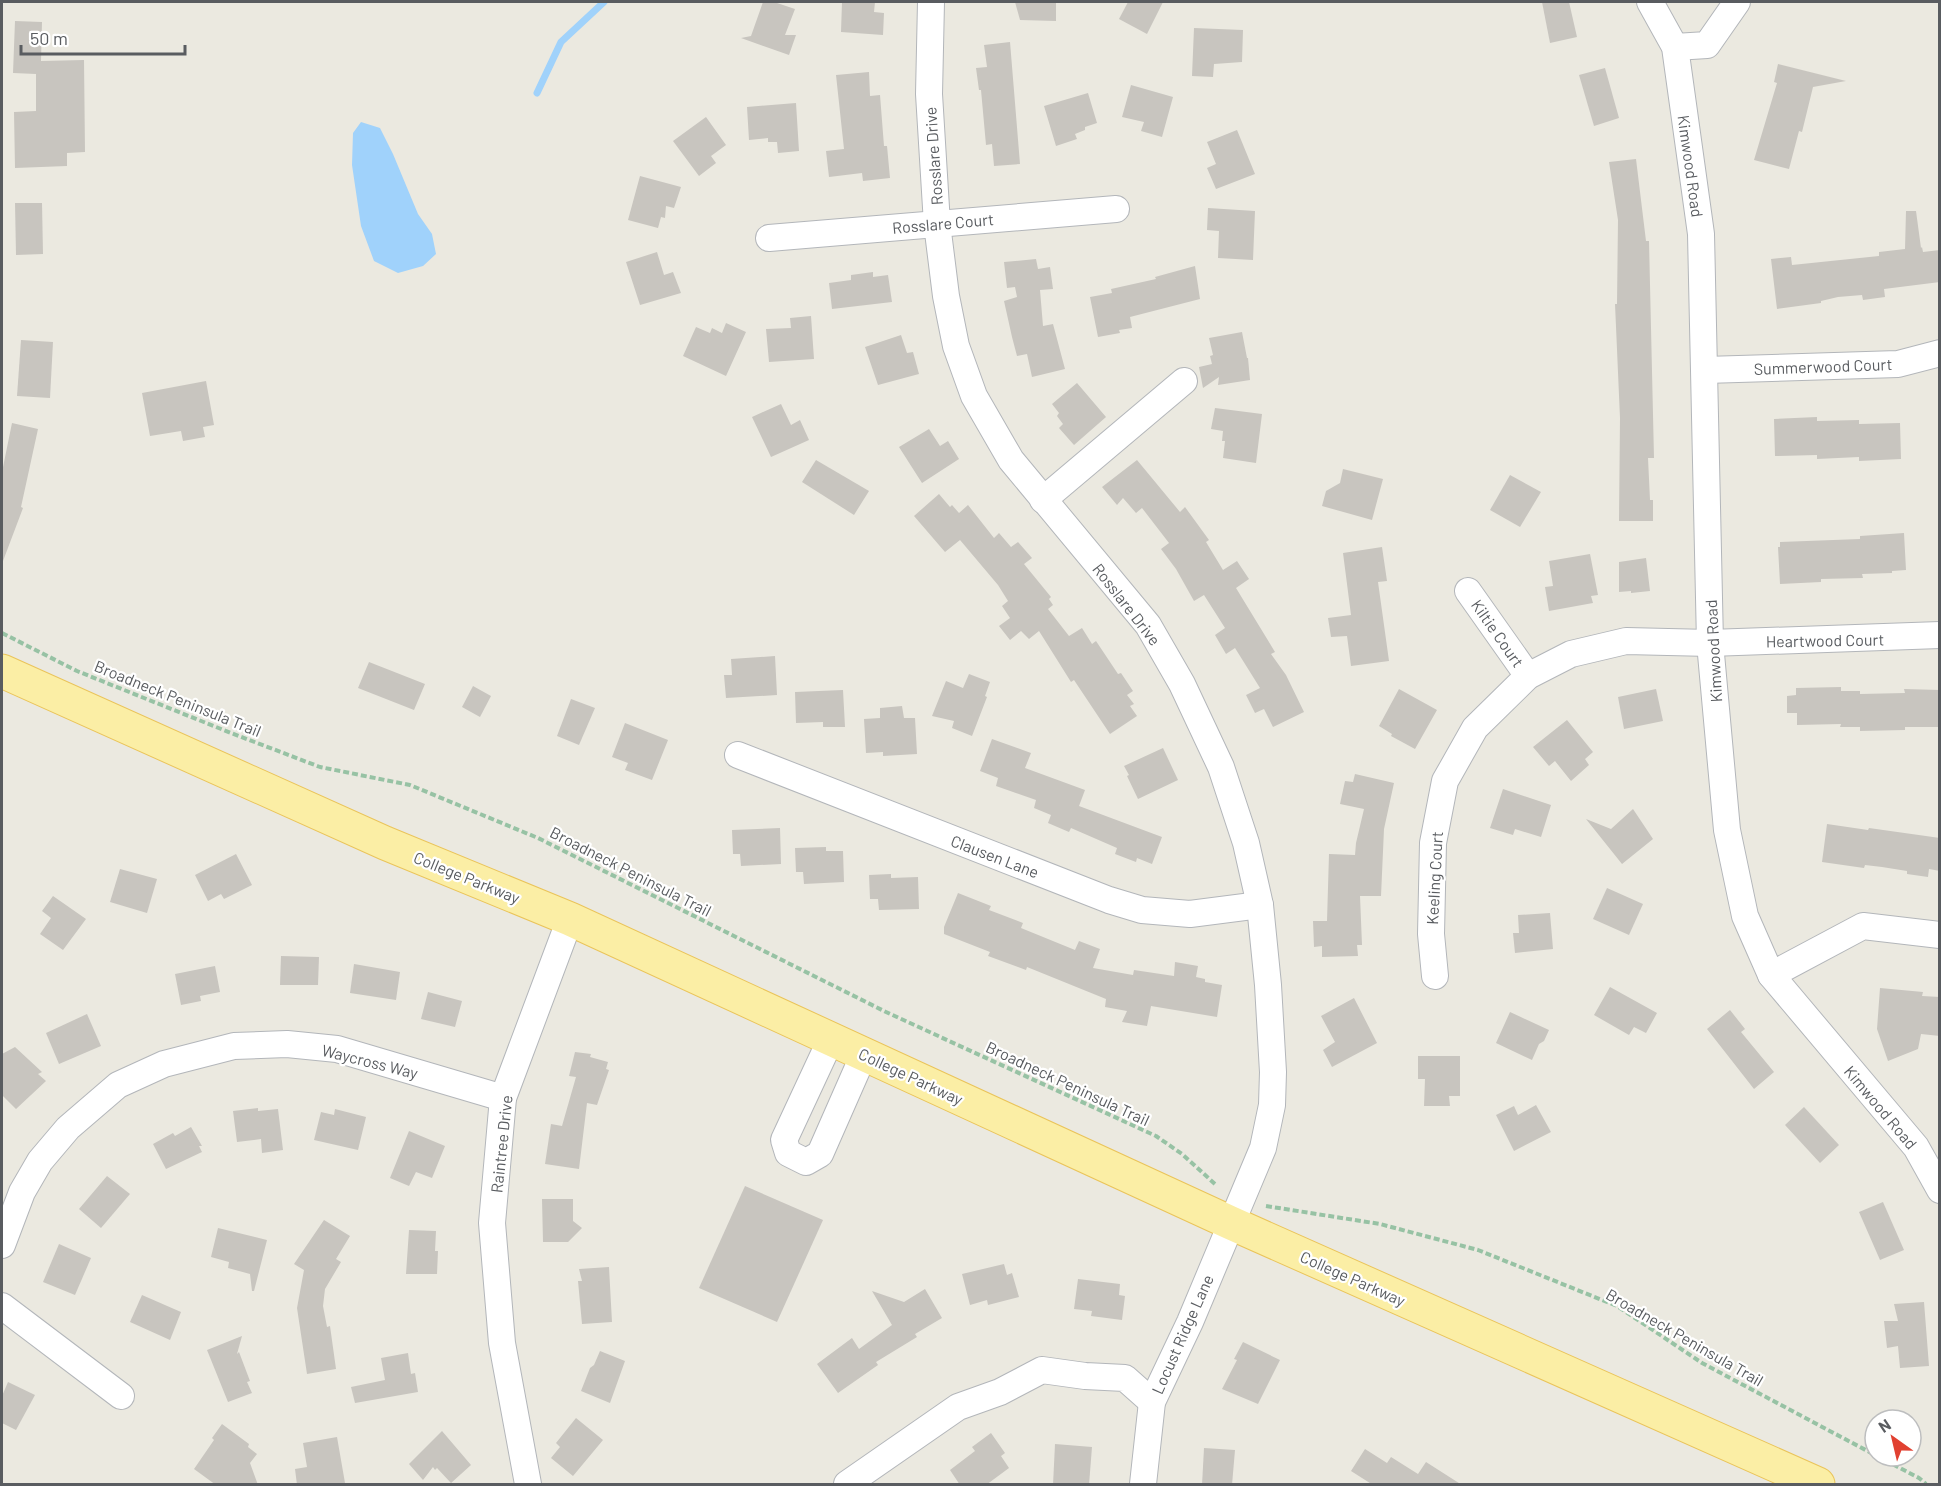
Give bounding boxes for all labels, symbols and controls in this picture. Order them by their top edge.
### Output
scale bar [21,18,184,56]
text: 50 m [30,27,68,49]
street label: Rosslare Drive [920,106,946,206]
street label: Kimwood Road [1674,114,1708,218]
street label: Rosslare Court [891,209,995,237]
street label: Summerwood Court [1753,354,1893,378]
street label: Rosslare Drive [1089,559,1165,649]
street label: Kiltie Court [1468,596,1528,670]
street label: Kimwood Road [1701,599,1725,703]
street label: Heartwood Court [1766,629,1884,651]
street label: Broadneck Peninsula Trail [92,656,264,740]
street label: Broadneck Peninsula Trail [547,822,715,920]
street label: Clausen Lane [948,831,1042,881]
street label: Keeling Court [1422,831,1446,925]
street label: College Parkway [411,847,523,907]
street label: Broadneck Peninsula Trail [983,1037,1153,1129]
street label: Waycross Way [320,1040,421,1082]
street label: College Parkway [856,1044,967,1109]
street label: Kimwood Road [1841,1061,1921,1153]
street label: Raintree Drive [486,1094,516,1194]
street label: College Parkway [1298,1246,1409,1310]
street label: Locust Ridge Lane [1147,1271,1217,1397]
street label: Broadneck Peninsula Trail [1603,1284,1767,1390]
north arrow [1863,1408,1923,1468]
text: N [1875,1414,1894,1436]

